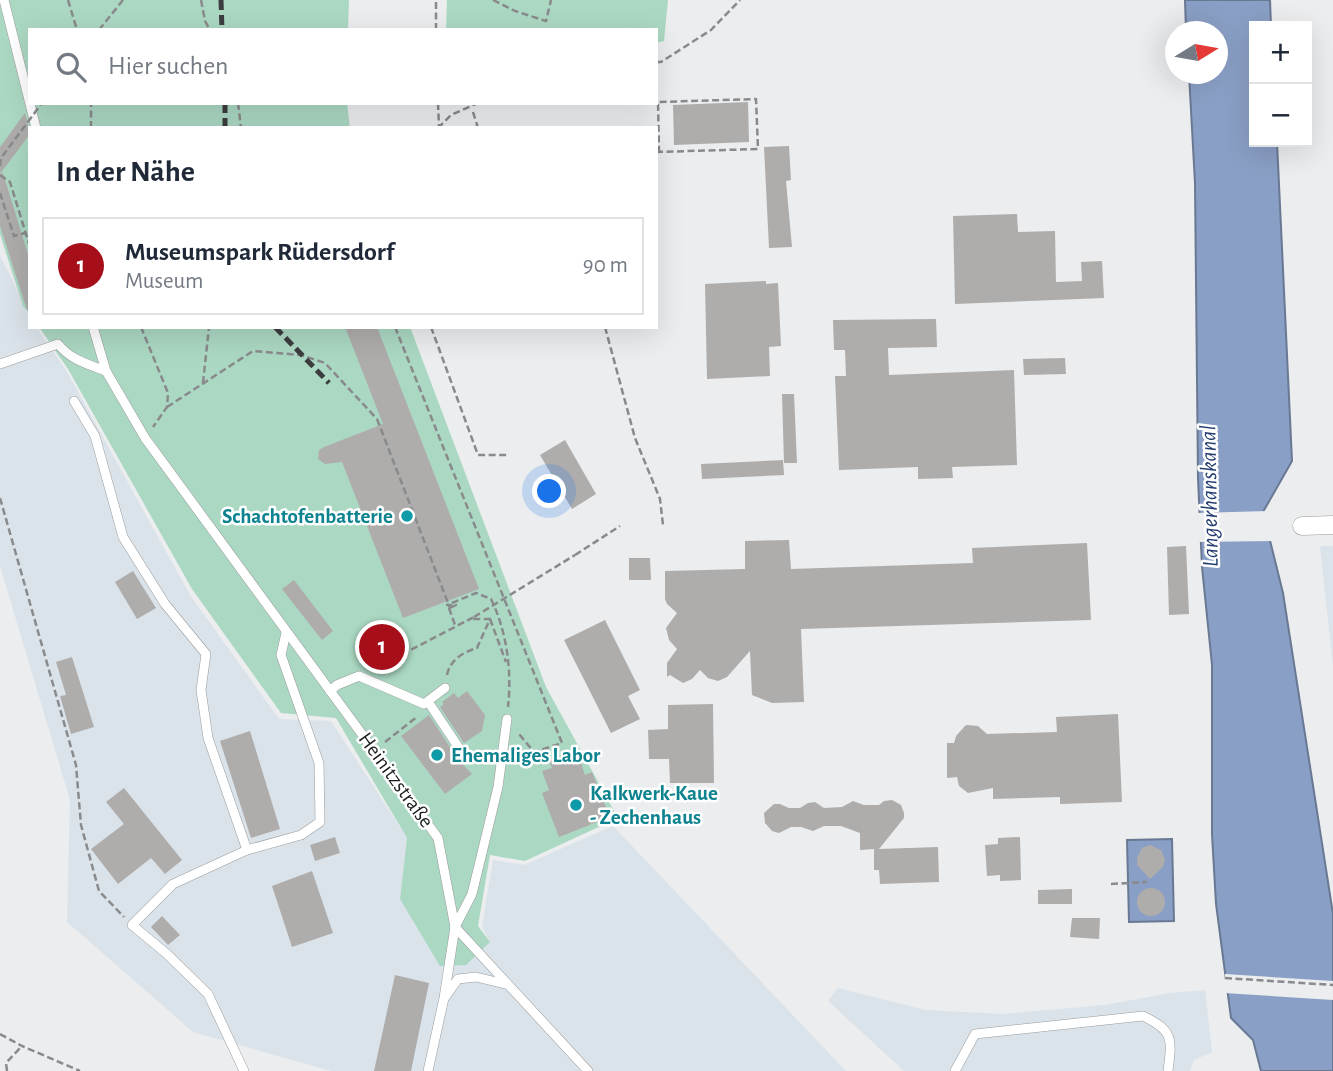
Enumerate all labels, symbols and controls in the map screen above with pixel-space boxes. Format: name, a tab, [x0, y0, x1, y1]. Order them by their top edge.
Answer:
north arrow	[1165, 21, 1228, 84]
map controls	[1249, 21, 1312, 147]
button: +	[1249, 21, 1312, 84]
search box	[28, 28, 658, 105]
icon: search	[52, 48, 90, 86]
text: Hier suchen	[108, 53, 229, 79]
button: −	[1249, 84, 1312, 147]
text: In der Nähe	[56, 157, 195, 187]
text: Museumspark Rüdersdorf	[125, 239, 394, 265]
text: 1	[77, 254, 85, 277]
text: 90 m	[583, 254, 628, 277]
text: Museum	[125, 270, 203, 293]
water label: Langerhanskanal	[1197, 424, 1223, 567]
your location	[532, 474, 566, 508]
place label: Schachtofenbatterie	[222, 506, 393, 527]
marker: Schachtofenbatterie	[399, 508, 415, 524]
pin: 1	[359, 621, 405, 673]
street label: Heinitzstraße	[355, 729, 437, 831]
place label: Ehemaliges Labor	[451, 745, 601, 766]
marker: Ehemaliges Labor	[429, 747, 445, 763]
place label: Kalkwerk-Kaue - Zechenhaus	[590, 783, 718, 828]
marker: Kalkwerk-Kaue - Zechenhaus	[568, 797, 584, 813]

